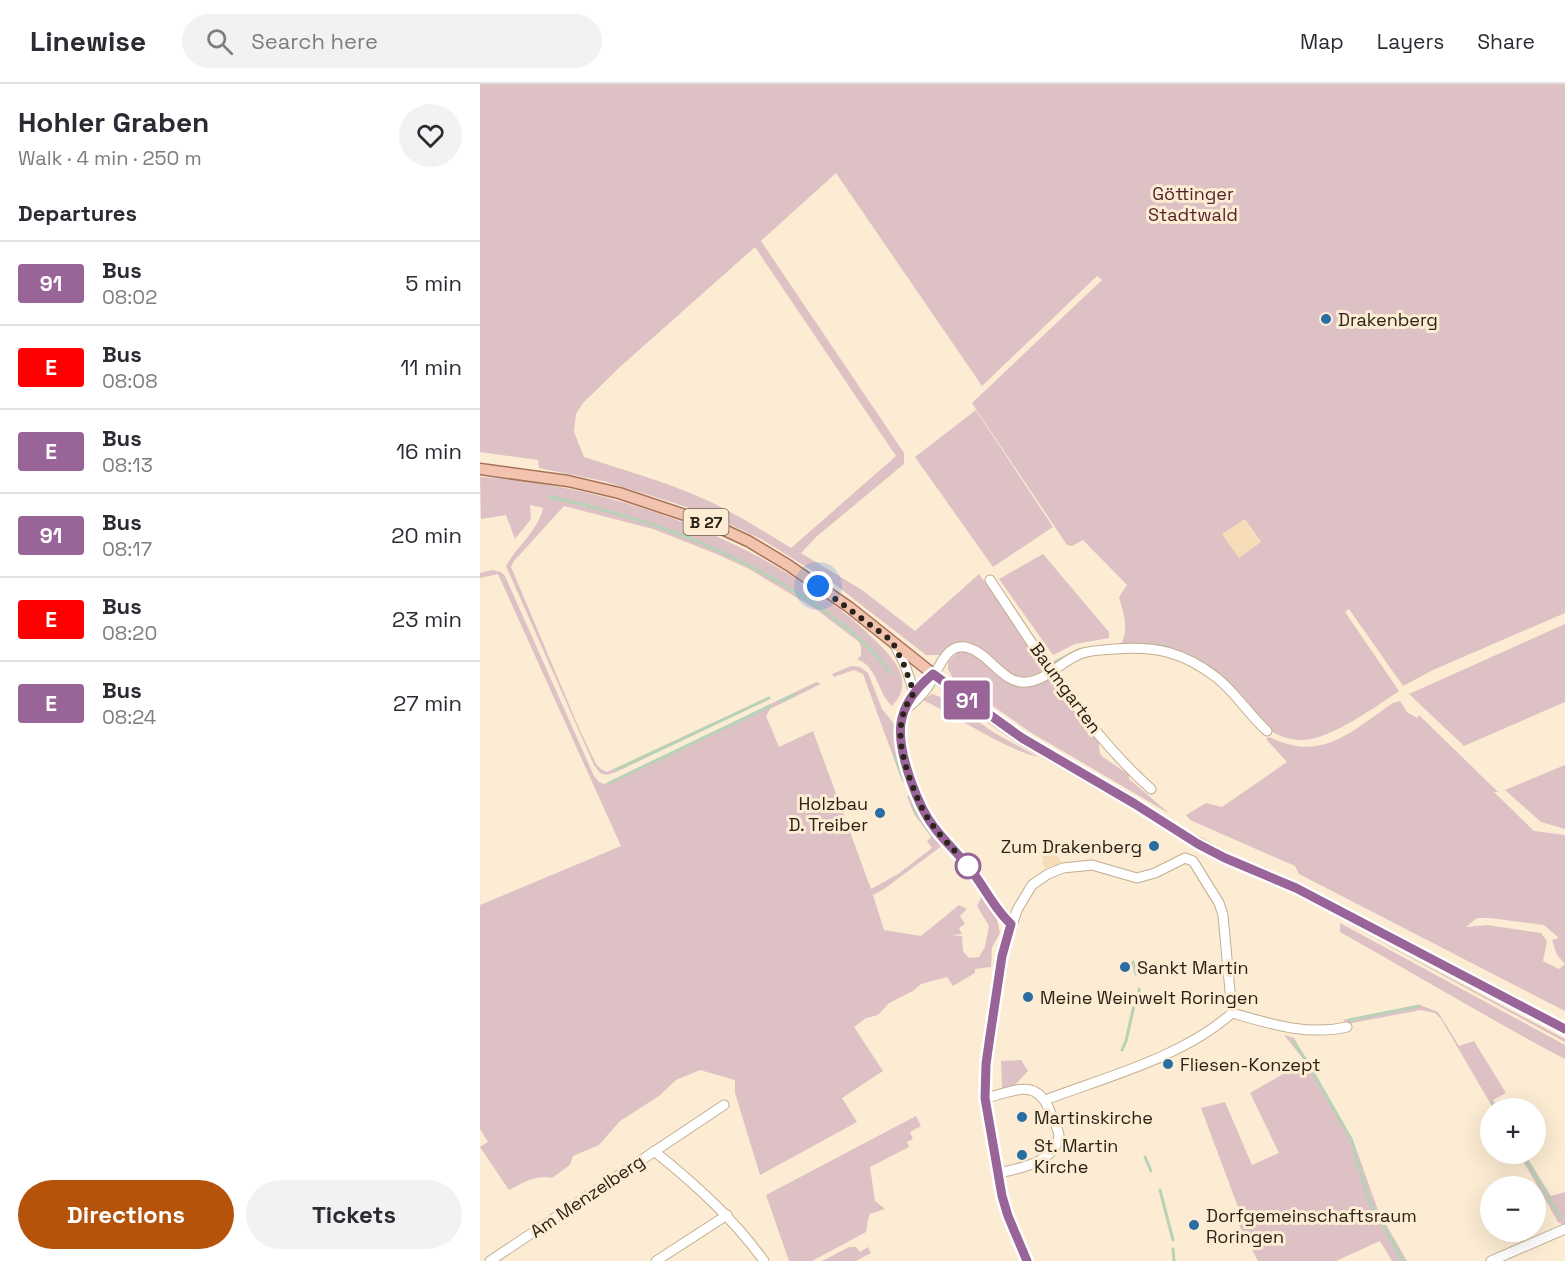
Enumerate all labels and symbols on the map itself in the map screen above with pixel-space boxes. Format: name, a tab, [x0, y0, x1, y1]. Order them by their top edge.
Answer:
park label: Göttinger Stadtwald	[1148, 182, 1238, 226]
place label: Drakenberg	[1338, 308, 1438, 331]
marker: Drakenberg	[1319, 312, 1333, 326]
road number: B 27	[684, 509, 728, 535]
your location	[803, 571, 833, 601]
street label: Baumgarten	[1025, 638, 1107, 738]
line badge: 91	[940, 680, 994, 720]
place label: Holzbau D. Treiber	[789, 792, 868, 836]
marker: Holzbau D. Treiber	[873, 806, 887, 820]
place label: Zum Drakenberg	[1001, 835, 1142, 858]
marker: Zum Drakenberg	[1147, 839, 1161, 853]
unlabelled marker	[955, 853, 981, 879]
place label: Sankt Martin	[1137, 956, 1248, 979]
marker: Sankt Martin	[1118, 960, 1132, 974]
place label: Meine Weinwelt Roringen	[1040, 986, 1259, 1009]
marker: Meine Weinwelt Roringen	[1021, 990, 1035, 1004]
place label: Fliesen-Konzept	[1180, 1053, 1321, 1076]
marker: Fliesen-Konzept	[1161, 1057, 1175, 1071]
place label: Martinskirche	[1034, 1106, 1153, 1129]
marker: Martinskirche	[1015, 1110, 1029, 1124]
place label: St. Martin Kirche	[1034, 1134, 1118, 1178]
marker: St. Martin Kirche	[1015, 1148, 1029, 1162]
street label: Am Menzelberg	[525, 1149, 649, 1243]
place label: Dorfgemeinschaftsraum Roringen	[1206, 1204, 1417, 1248]
marker: Dorfgemeinschaftsraum Roringen	[1187, 1218, 1201, 1232]

